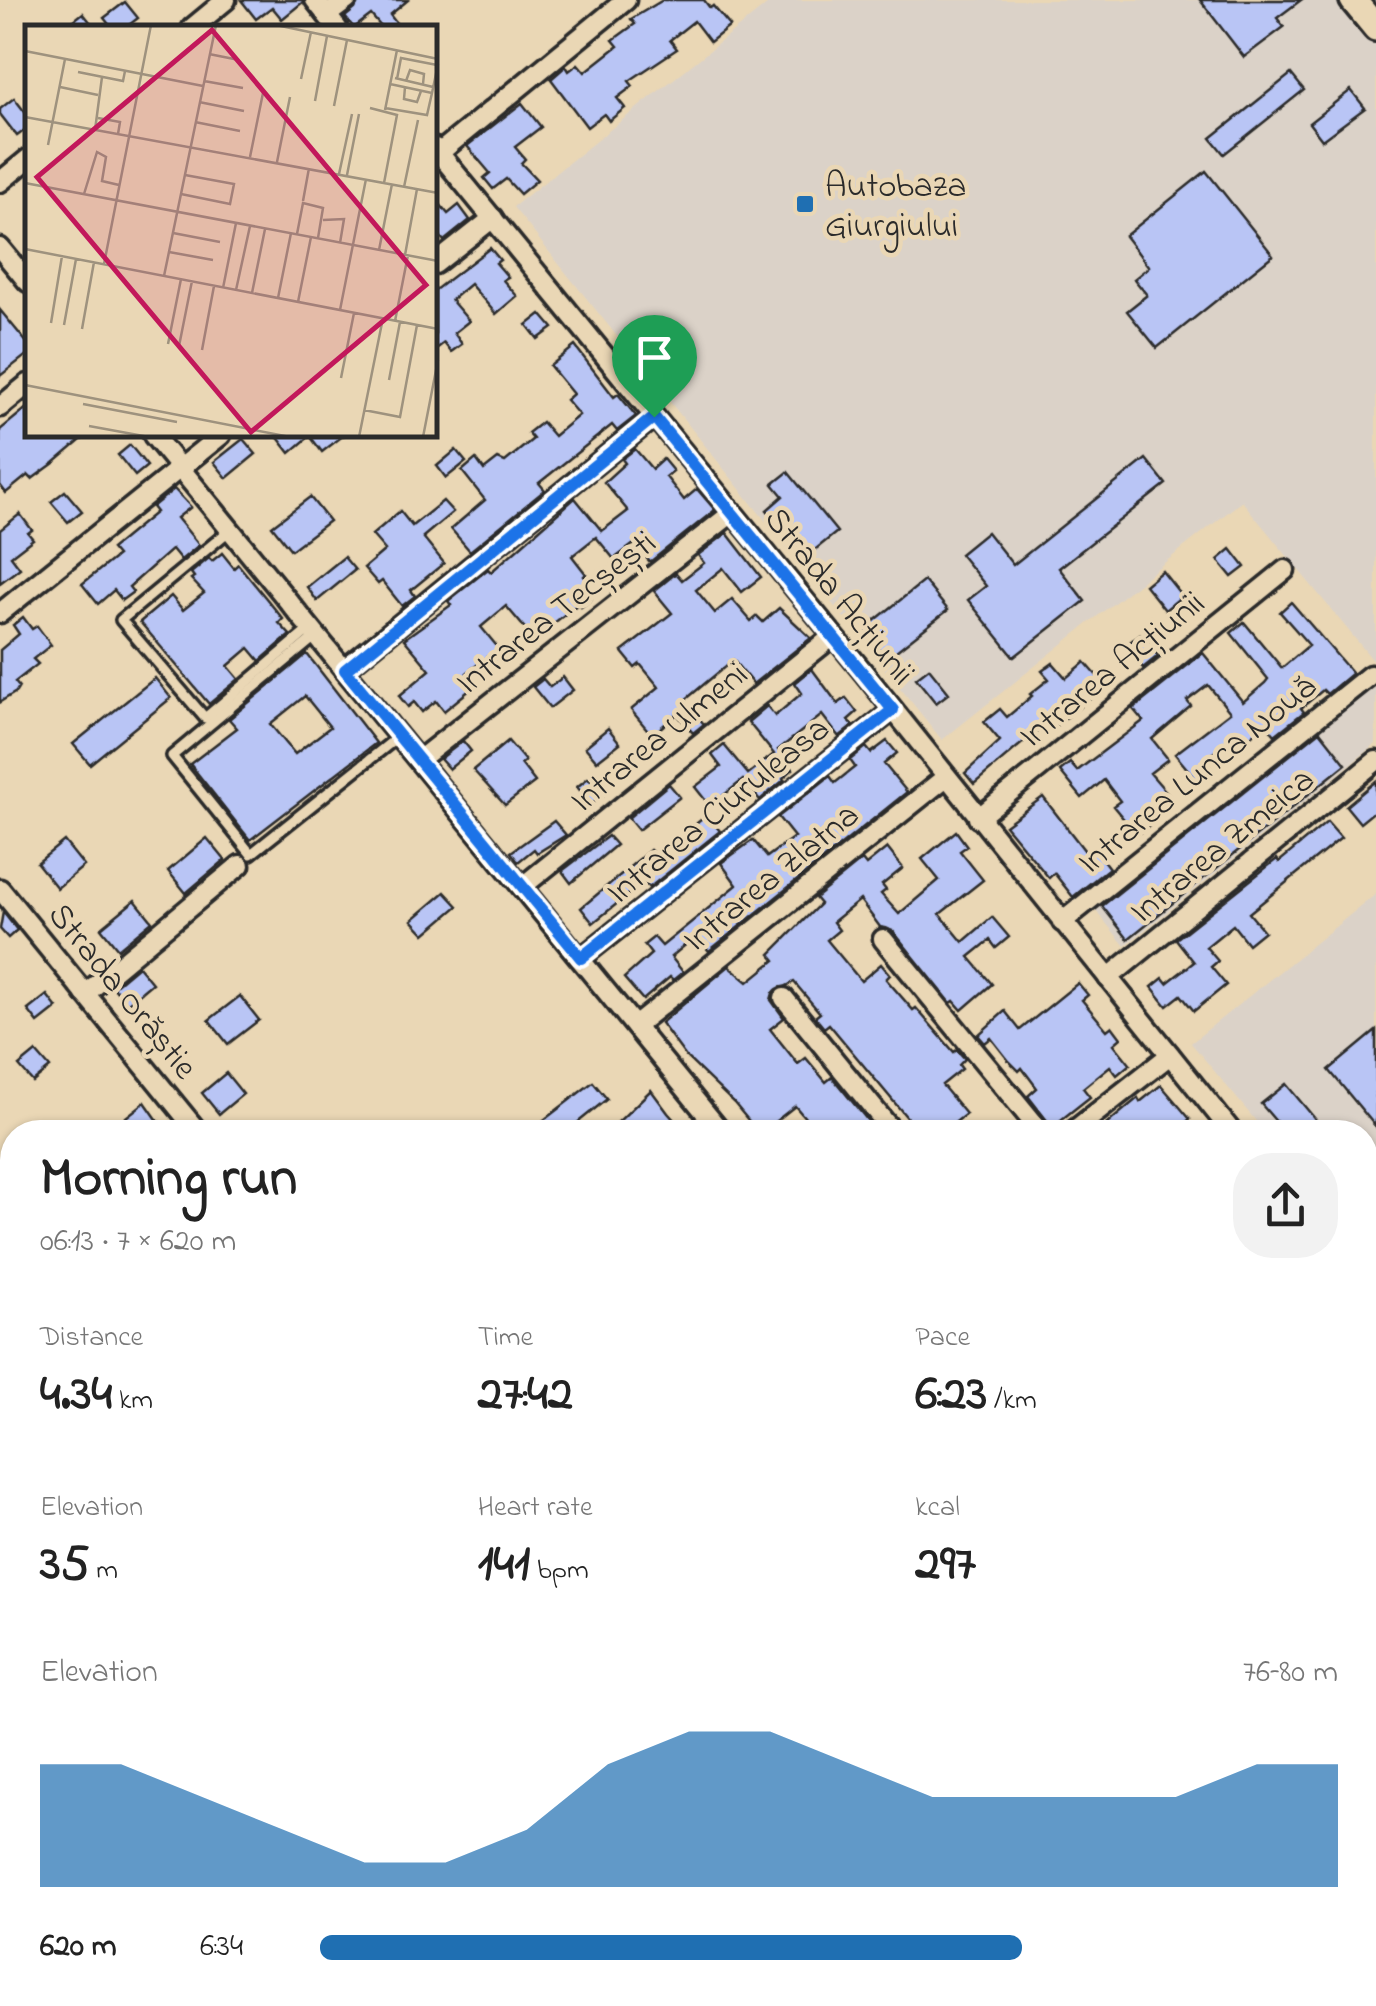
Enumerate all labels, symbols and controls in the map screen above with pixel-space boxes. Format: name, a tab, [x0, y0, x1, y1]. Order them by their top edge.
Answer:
inset map	[25, 25, 438, 438]
place label: Autobaza Giurgiului	[825, 162, 966, 253]
marker: Autobaza Giurgiului	[794, 193, 816, 215]
pin	[612, 315, 697, 418]
icon: arrive	[627, 330, 682, 385]
street label: Strada Acțiunii	[750, 497, 926, 697]
street label: Intrarea Tecșești	[446, 519, 668, 708]
street label: Intrarea Acțiunii	[1009, 580, 1217, 762]
street label: Intrarea Ulmeni	[560, 651, 760, 826]
street label: Intrarea Lunca Nouă	[1068, 663, 1329, 888]
street label: Intrarea Ciuruleasa	[596, 706, 842, 918]
street label: Intrarea Zmeica	[1120, 756, 1327, 937]
street label: Intrarea Zlatna	[673, 792, 871, 966]
street label: Strada Orăștie	[34, 893, 209, 1092]
text: Morning run	[40, 1141, 297, 1221]
button: share	[1233, 1153, 1338, 1258]
text: 06:13 · 7 × 620 m	[40, 1219, 236, 1266]
text: Distance	[40, 1318, 143, 1359]
text: Time	[478, 1318, 533, 1359]
text: Pace	[915, 1318, 970, 1359]
text: 4.34	[40, 1359, 112, 1432]
text: 27:42	[478, 1359, 573, 1432]
text: 6:23	[915, 1359, 987, 1432]
text: km	[112, 1381, 153, 1422]
text: /km	[987, 1381, 1037, 1422]
text: Elevation	[40, 1488, 143, 1529]
text: Heart rate	[478, 1488, 592, 1529]
text: kcal	[915, 1488, 960, 1529]
text: 35	[40, 1529, 89, 1602]
text: 141	[478, 1529, 530, 1602]
text: 297	[915, 1529, 976, 1602]
text: m	[89, 1551, 118, 1592]
text: bpm	[530, 1551, 589, 1592]
text: Elevation	[40, 1650, 158, 1697]
text: 76–80 m	[1243, 1650, 1338, 1697]
text: 620 m	[40, 1924, 117, 1971]
text: 6:34	[200, 1924, 243, 1971]

